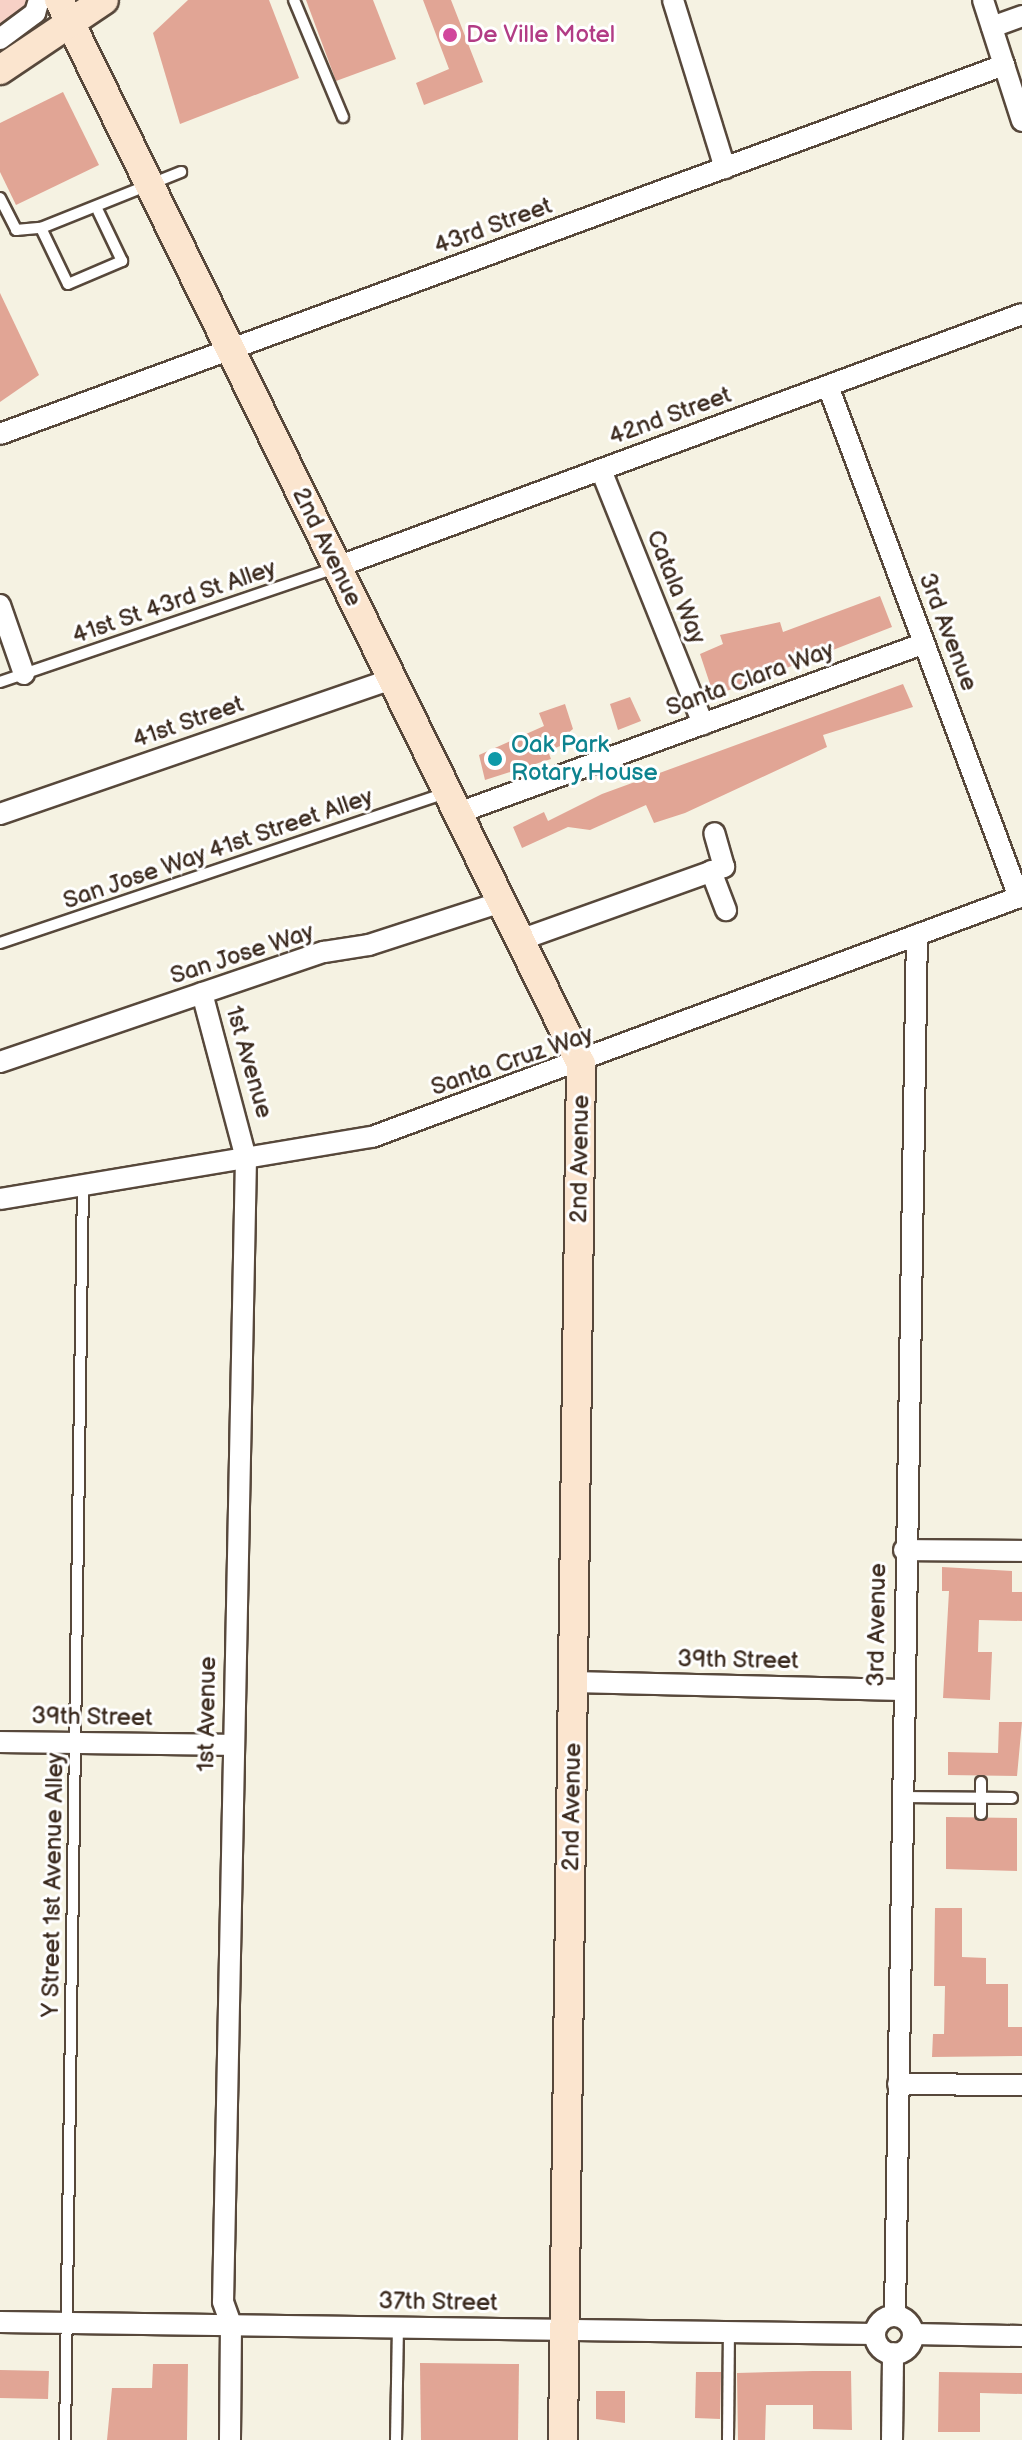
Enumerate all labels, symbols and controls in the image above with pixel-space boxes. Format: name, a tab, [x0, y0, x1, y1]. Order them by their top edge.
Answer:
place label: De Ville Motel	[466, 21, 616, 49]
marker: De Ville Motel	[441, 26, 459, 44]
street label: 43rd Street	[430, 191, 556, 261]
street label: 42nd Street	[605, 380, 735, 452]
street label: 2nd Avenue	[286, 483, 368, 611]
street label: Catala Way	[640, 525, 712, 649]
street label: 41st St 43rd St Alley	[68, 554, 280, 650]
street label: 3rd Avenue	[912, 569, 984, 695]
street label: Santa Clara Way	[662, 635, 838, 723]
street label: 41st Street	[129, 690, 247, 754]
place label: Oak Park Rotary House	[511, 731, 659, 787]
marker: Oak Park Rotary House	[486, 750, 504, 768]
street label: San Jose Way 41st Street Alley	[57, 782, 379, 916]
street label: San Jose Way	[166, 917, 318, 991]
street label: 1st Avenue	[219, 1002, 279, 1122]
street label: Santa Cruz Way	[427, 1020, 597, 1102]
street label: 2nd Avenue	[564, 1095, 596, 1223]
street label: 3rd Avenue	[862, 1563, 892, 1687]
street label: 39th Street	[677, 1645, 799, 1675]
street label: 1st Avenue	[192, 1656, 222, 1772]
street label: 39th Street	[31, 1702, 153, 1732]
street label: 2nd Avenue	[556, 1743, 588, 1871]
street label: Y Street 1st Avenue Alley	[36, 1752, 70, 2018]
street label: 37th Street	[378, 2287, 498, 2317]

